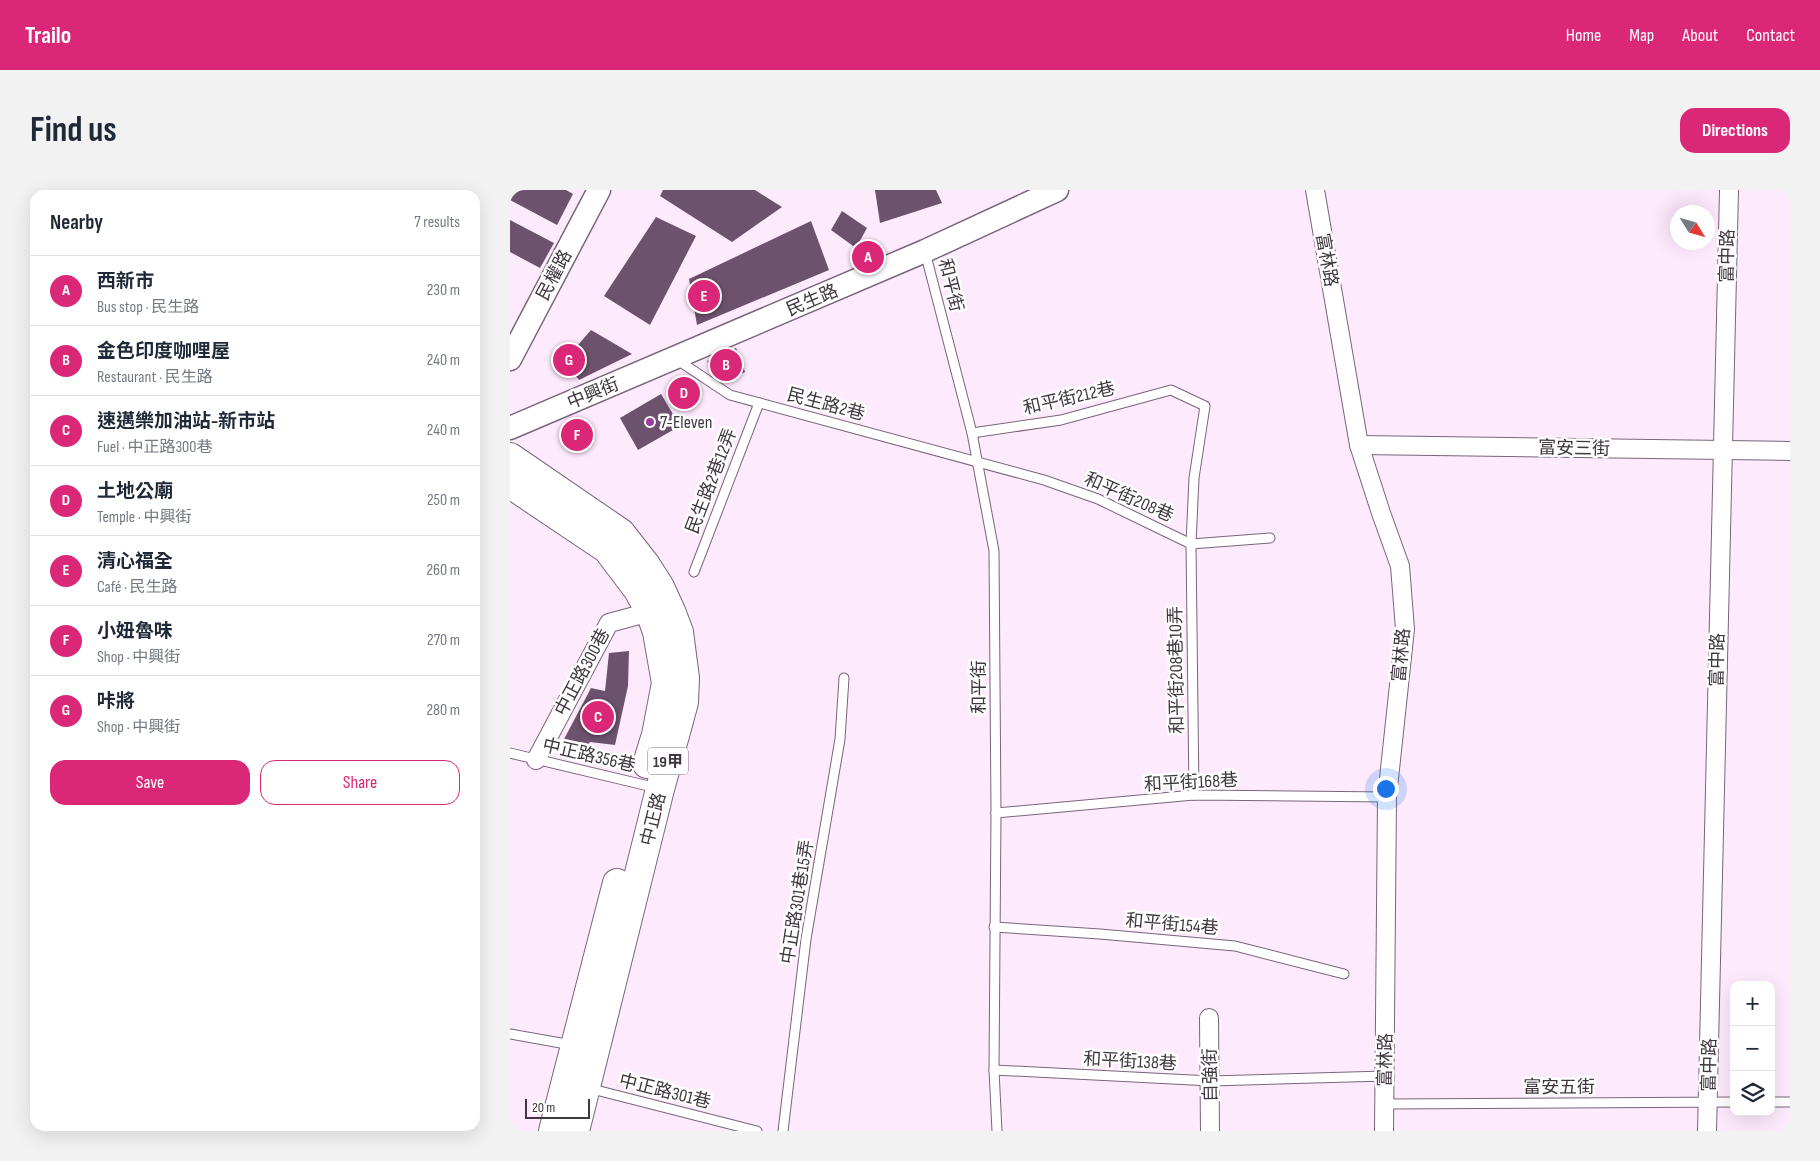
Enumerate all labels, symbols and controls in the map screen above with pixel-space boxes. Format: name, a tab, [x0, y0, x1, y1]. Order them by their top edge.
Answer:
text: Trailo	[25, 21, 71, 50]
text: Home	[1566, 25, 1601, 46]
text: Map	[1629, 25, 1654, 46]
text: About	[1682, 25, 1718, 46]
text: Contact	[1746, 25, 1795, 46]
button: Directions	[1680, 108, 1790, 153]
text: Find us	[30, 109, 117, 152]
north arrow	[1670, 205, 1715, 250]
text: Nearby	[50, 210, 103, 235]
text: 7 results	[414, 213, 460, 232]
street label: 富中路	[1717, 229, 1738, 283]
street label: 富林路	[1311, 232, 1342, 288]
pin: A	[852, 238, 884, 276]
street label: 民權路	[532, 246, 576, 304]
street label: 和平街	[934, 256, 967, 314]
text: 西新市	[97, 270, 154, 293]
pin: E	[688, 277, 720, 315]
street label: 民生路	[783, 280, 841, 321]
text: A	[62, 281, 70, 300]
text: 230 m	[427, 281, 460, 300]
text: Bus stop · 民生路	[97, 298, 199, 317]
text: 金色印度咖哩屋	[97, 340, 230, 363]
pin: G	[553, 341, 585, 379]
pin: B	[710, 346, 742, 384]
text: B	[62, 351, 70, 370]
text: 240 m	[427, 351, 460, 370]
text: Restaurant · 民生路	[97, 368, 213, 387]
street label: 中興街	[564, 374, 622, 413]
pin: D	[668, 374, 700, 412]
street label: 和平街212巷	[1021, 378, 1117, 419]
street label: 民生路2巷	[785, 384, 867, 425]
text: 速邁樂加油站-新市站	[97, 410, 275, 433]
place label: 7-Eleven	[660, 412, 713, 433]
pin: F	[561, 416, 593, 454]
marker: 7-Eleven	[644, 416, 656, 428]
text: C	[62, 421, 70, 440]
text: 240 m	[427, 421, 460, 440]
street label: 民生路2巷12弄	[682, 425, 741, 537]
street label: 富安三街	[1538, 437, 1610, 460]
text: Fuel · 中正路300巷	[97, 438, 212, 457]
street label: 和平街208巷	[1081, 468, 1177, 526]
text: 土地公廟	[97, 480, 173, 503]
text: D	[62, 491, 70, 510]
text: 250 m	[427, 491, 460, 510]
text: Temple · 中興街	[97, 508, 191, 527]
text: 清心福全	[97, 550, 173, 573]
text: E	[63, 561, 69, 580]
text: 260 m	[426, 561, 460, 580]
text: Café · 民生路	[97, 578, 178, 597]
street label: 和平街208巷10弄	[1165, 606, 1188, 734]
text: 小妞魯味	[97, 620, 173, 643]
street label: 中正路300巷	[551, 625, 614, 719]
street label: 富林路	[1389, 627, 1414, 683]
text: F	[63, 631, 69, 650]
text: 270 m	[427, 631, 460, 650]
street label: 富中路	[1707, 633, 1728, 687]
text: Shop · 中興街	[97, 648, 180, 667]
street label: 和平街	[969, 660, 990, 714]
text: 咔將	[97, 690, 135, 713]
pin: C	[582, 698, 614, 736]
text: G	[62, 701, 70, 720]
text: 280 m	[426, 701, 460, 720]
text: Shop · 中興街	[97, 718, 180, 737]
street label: 中正路356巷	[540, 735, 637, 776]
road number: 19甲	[648, 748, 688, 774]
button: Save	[50, 760, 250, 805]
button: Share	[260, 760, 460, 805]
street label: 和平街168巷	[1144, 770, 1239, 795]
your location	[1373, 776, 1399, 802]
street label: 中正路	[637, 790, 670, 848]
street label: 中正路301巷15弄	[777, 839, 818, 966]
street label: 和平街154巷	[1125, 910, 1219, 939]
map controls	[1730, 981, 1775, 1116]
button: +	[1730, 981, 1775, 1026]
button: −	[1730, 1026, 1775, 1071]
street label: 富林路	[1375, 1033, 1396, 1087]
street label: 富中路	[1699, 1038, 1720, 1092]
street label: 自強街	[1200, 1048, 1221, 1102]
street label: 和平街138巷	[1083, 1049, 1177, 1074]
street label: 中正路301巷	[617, 1070, 713, 1113]
button: layers	[1730, 1071, 1775, 1116]
street label: 富安五街	[1523, 1077, 1595, 1098]
scale bar	[525, 1096, 590, 1119]
text: 20 m	[532, 1099, 555, 1116]

